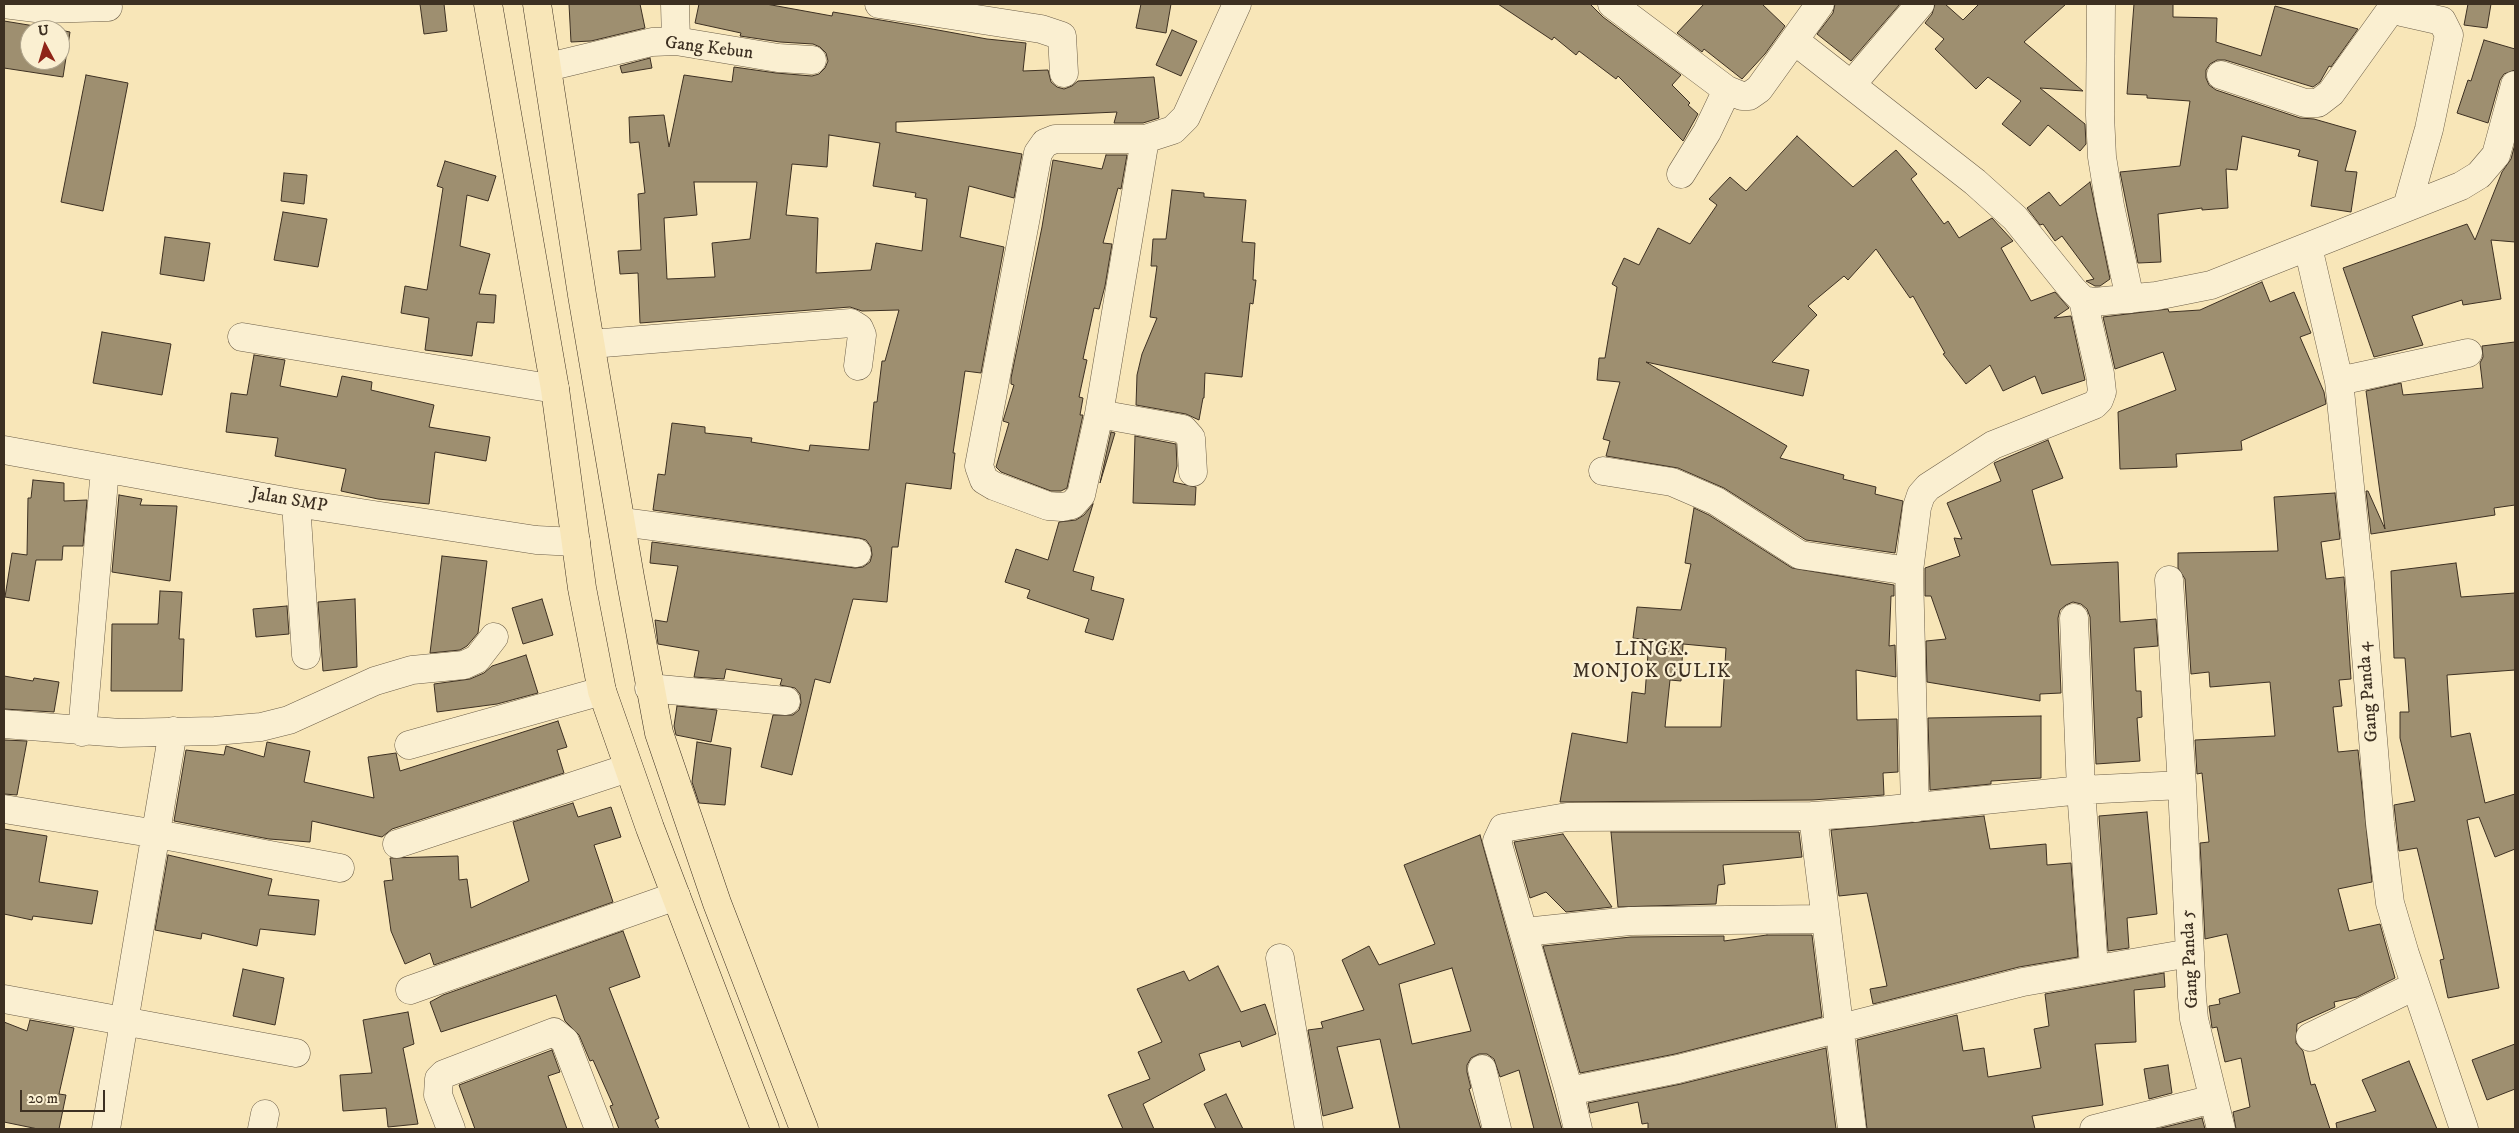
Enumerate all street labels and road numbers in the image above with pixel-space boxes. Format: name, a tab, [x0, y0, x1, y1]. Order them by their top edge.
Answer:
street label: Gang Kebun	[664, 33, 754, 65]
street label: Jalan SMP	[249, 484, 329, 518]
street label: Gang Panda 4	[2354, 641, 2384, 743]
street label: Gang Panda 5	[2178, 909, 2204, 1009]

